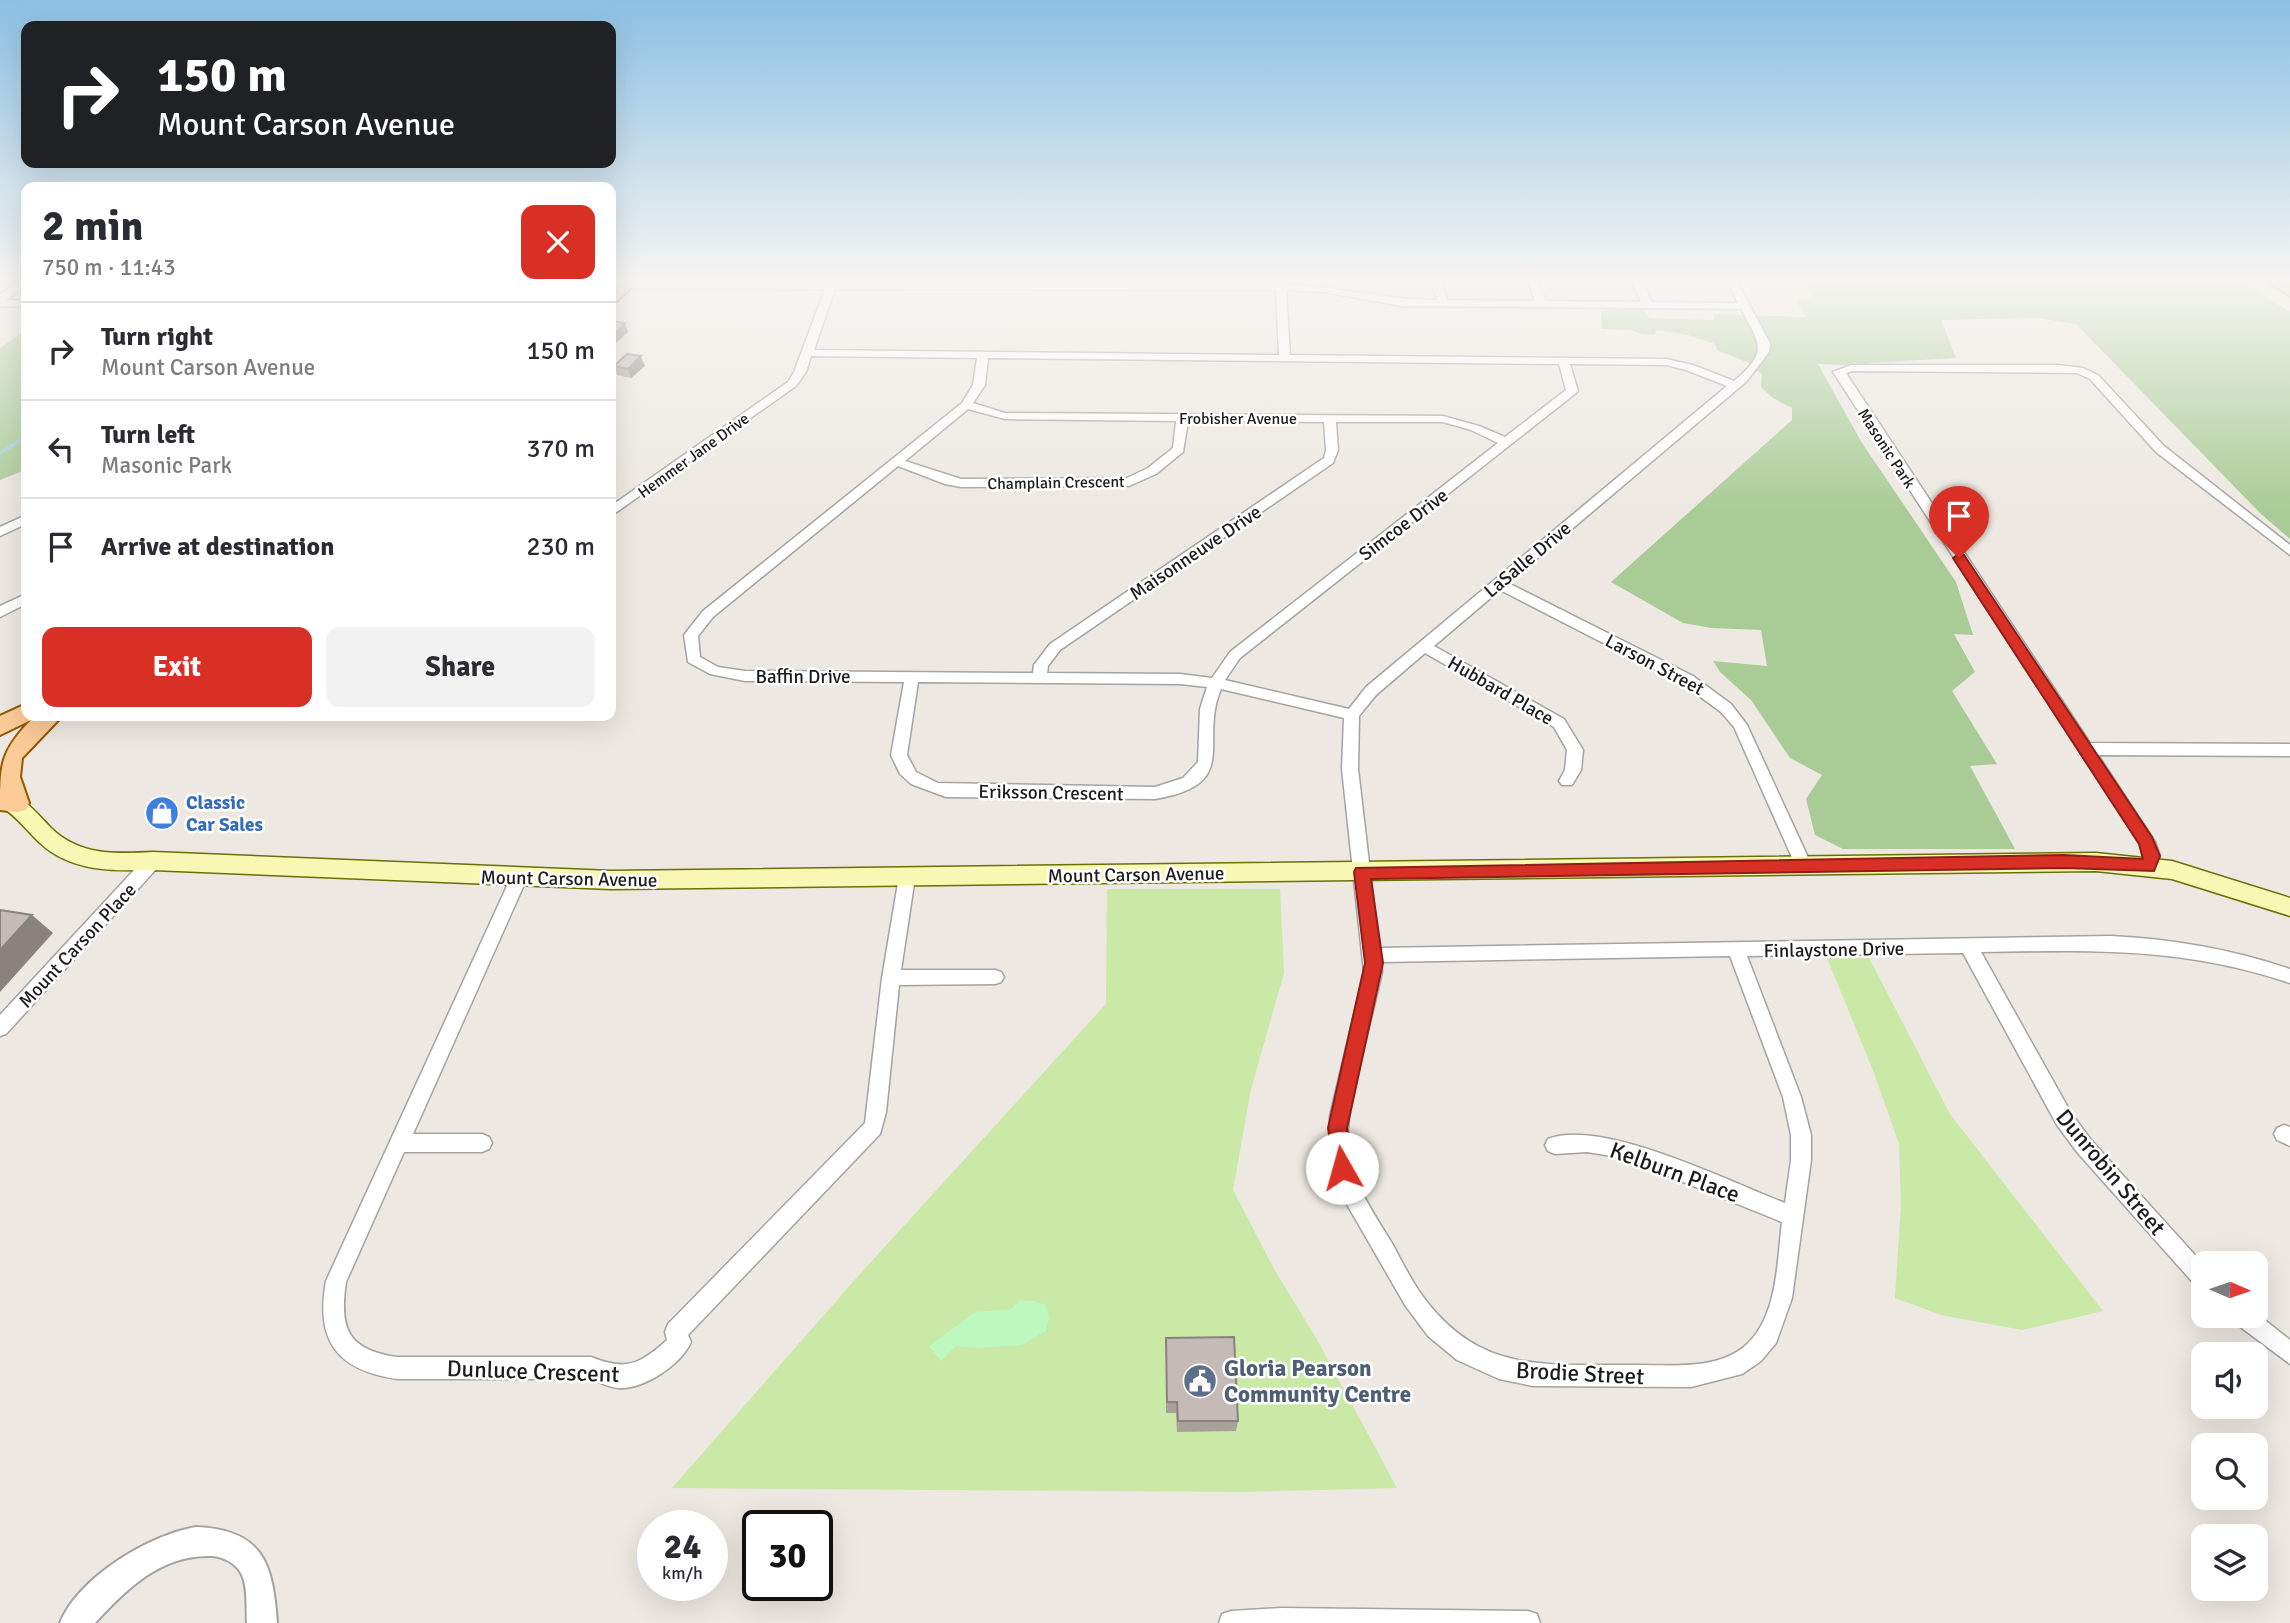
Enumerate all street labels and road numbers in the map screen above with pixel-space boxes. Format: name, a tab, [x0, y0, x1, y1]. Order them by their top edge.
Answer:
street label: Masonic Park	[1853, 405, 1919, 492]
street label: Hemmer Jane Drive	[634, 409, 753, 503]
street label: Frobisher Avenue	[1179, 409, 1297, 429]
street label: Champlain Crescent	[987, 472, 1125, 494]
street label: Simcoe Drive	[1354, 483, 1453, 566]
street label: Maisonneuve Drive	[1125, 500, 1266, 606]
street label: LaSalle Drive	[1479, 516, 1576, 603]
street label: Larson Street	[1601, 629, 1708, 701]
street label: Hubbard Place	[1443, 651, 1558, 731]
street label: Baffin Drive	[755, 665, 851, 689]
street label: Eriksson Crescent	[978, 780, 1124, 806]
street label: Mount Carson Avenue	[1047, 861, 1225, 889]
street label: Mount Carson Avenue	[480, 865, 658, 893]
street label: Mount Carson Place	[14, 878, 142, 1013]
street label: Finlaystone Drive	[1764, 937, 1904, 963]
street label: Dunrobin Street	[2049, 1103, 2172, 1241]
street label: Kelburn Place	[1606, 1136, 1744, 1209]
street label: Dunluce Crescent	[446, 1354, 620, 1389]
street label: Brodie Street	[1515, 1356, 1645, 1391]

